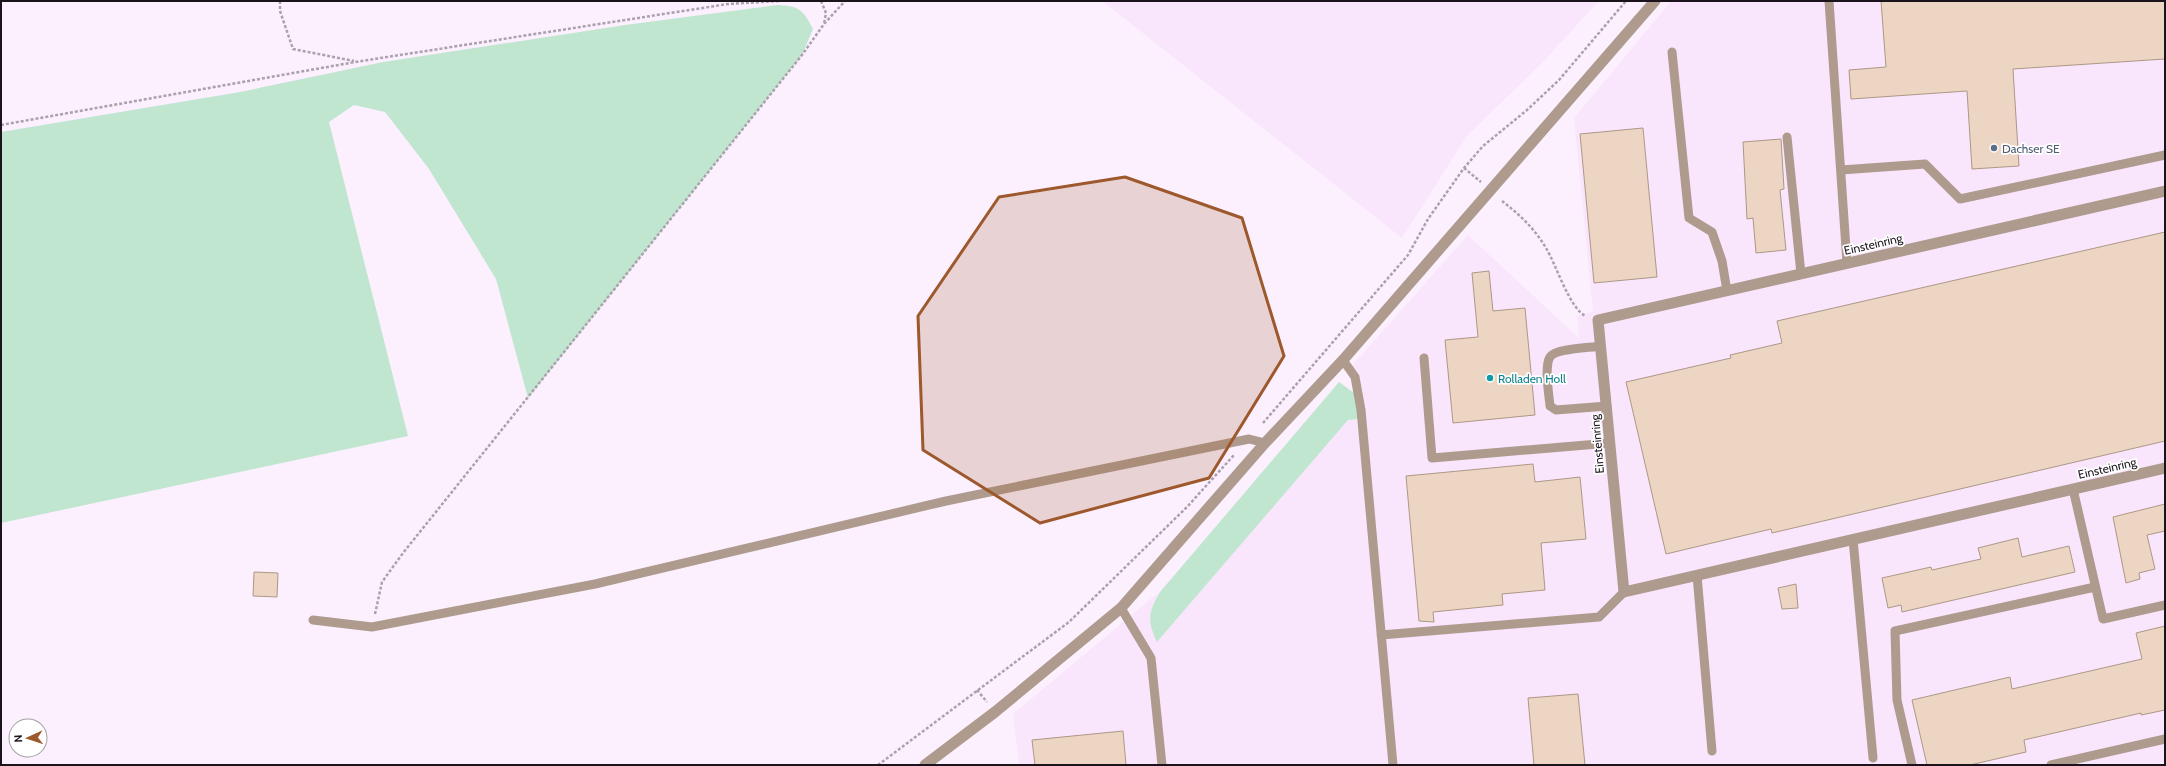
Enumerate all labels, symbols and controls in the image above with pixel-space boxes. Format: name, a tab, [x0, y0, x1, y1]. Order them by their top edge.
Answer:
place label: Dachser SE	[2002, 141, 2060, 156]
marker: Dachser SE	[1989, 143, 1999, 153]
street label: Einsteinring	[1842, 230, 1905, 258]
place label: Rolladen Holl	[1498, 371, 1566, 386]
marker: Rolladen Holl	[1485, 373, 1495, 383]
street label: Einsteinring	[1587, 413, 1607, 474]
street label: Einsteinring	[2076, 454, 2139, 482]
north arrow	[8, 718, 48, 758]
text: N	[11, 734, 25, 743]

